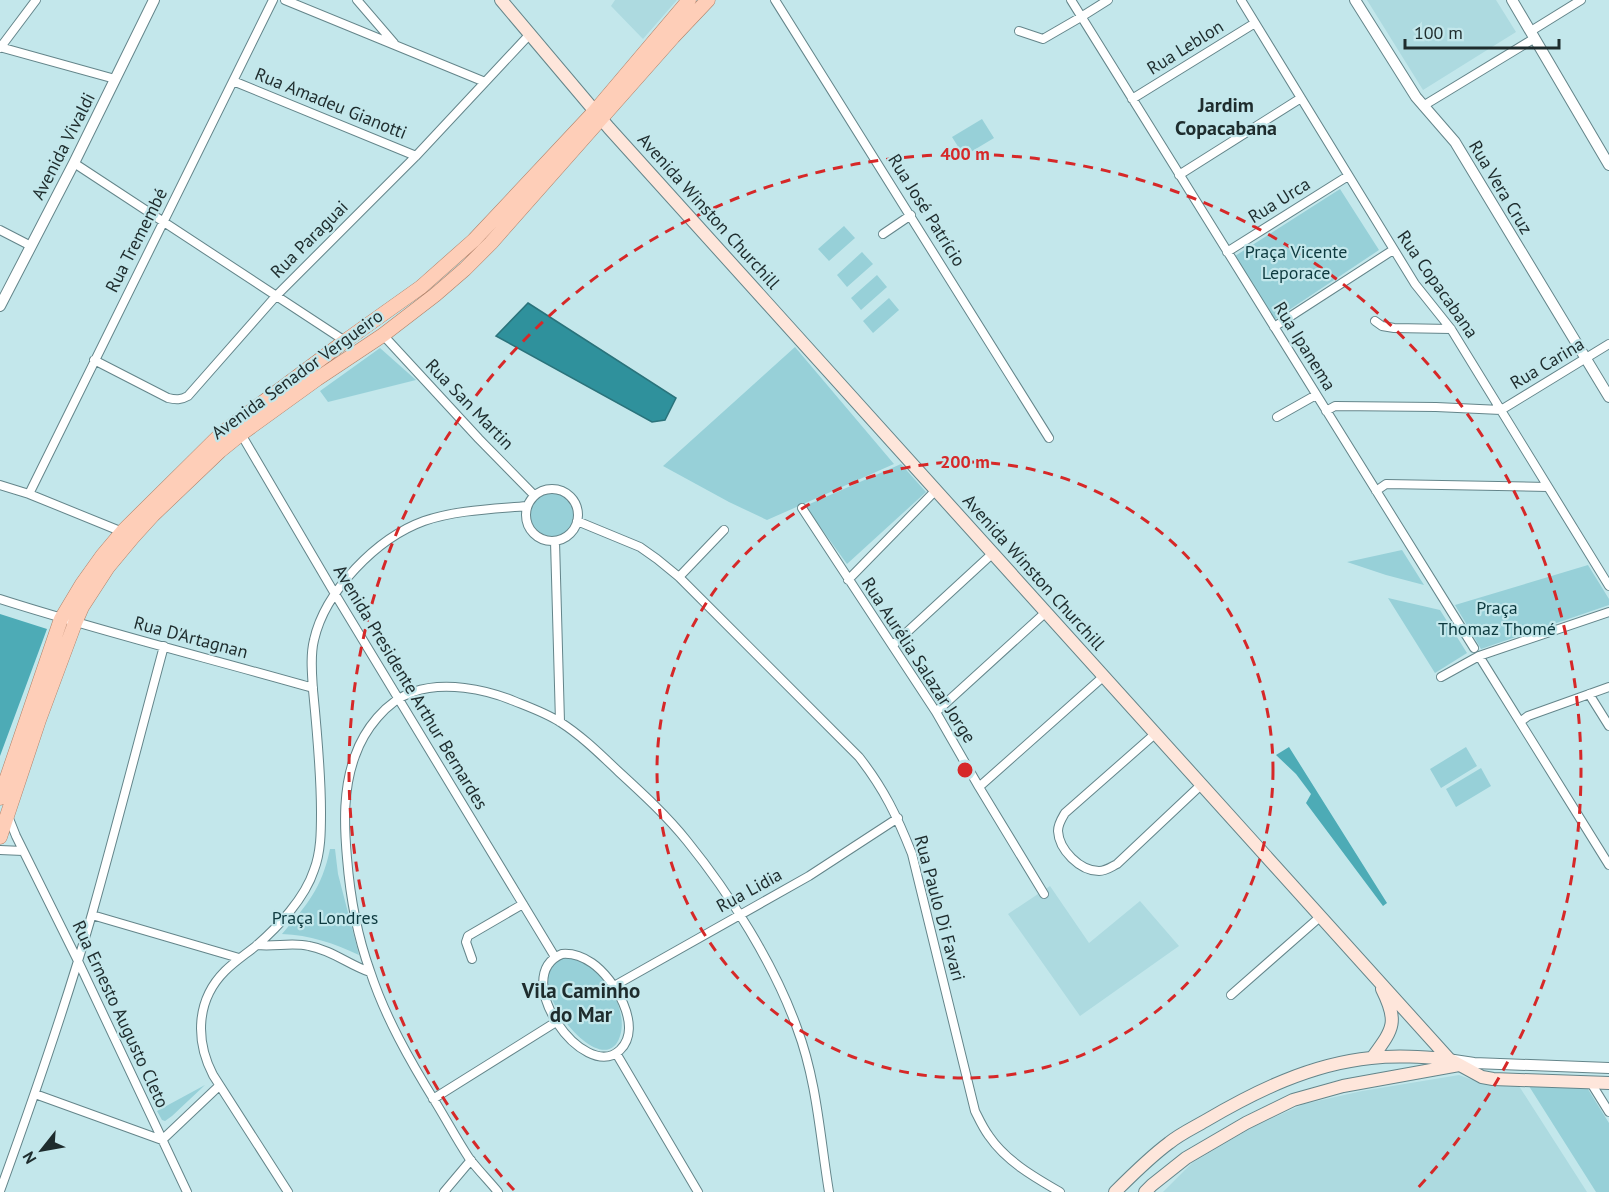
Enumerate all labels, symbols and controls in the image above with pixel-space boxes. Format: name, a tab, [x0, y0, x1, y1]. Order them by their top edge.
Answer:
scale bar	[1405, 12, 1560, 50]
street label: Rua Leblon	[1143, 15, 1227, 79]
text: 100 m	[1414, 21, 1463, 44]
street label: Rua Amadeu Gianotti	[252, 62, 410, 144]
street label: Avenida Vivaldi	[26, 88, 100, 204]
district label: Jardim Copacabana	[1175, 92, 1277, 141]
street label: Avenida Winston Churchill	[633, 128, 786, 294]
street label: Rua Vera Cruz	[1464, 136, 1538, 238]
text: 400 m	[940, 142, 990, 165]
street label: Rua José Patrício	[883, 149, 971, 271]
street label: Rua Urca	[1244, 172, 1314, 228]
street label: Rua Tremembé	[100, 184, 172, 296]
street label: Rua Paraguai	[265, 195, 353, 283]
street label: Rua Copacabana	[1392, 226, 1484, 342]
park label: Praça Vicente Leporace	[1245, 240, 1347, 284]
street label: Rua Ipanema	[1269, 297, 1341, 395]
street label: Avenida Senador Vergueiro	[207, 304, 387, 444]
street label: Rua Carina	[1506, 332, 1588, 394]
street label: Rua San Martin	[421, 354, 519, 454]
text: 200 m	[940, 450, 990, 473]
street label: Avenida Winston Churchill	[958, 489, 1111, 655]
street label: Avenida Presidente Arthur Bernardes	[329, 560, 493, 814]
street label: Rua Aurélia Salazar Jorge	[857, 573, 981, 747]
park label: Praça Thomaz Thomé	[1438, 596, 1556, 640]
street label: Rua D'Artagnan	[131, 611, 251, 663]
centre of rings	[955, 760, 975, 780]
street label: Rua Paulo Di Favari	[909, 833, 971, 983]
street label: Rua Lidia	[712, 863, 786, 917]
park label: Praça Londres	[272, 906, 378, 929]
street label: Rua Ernesto Augusto Cleto	[68, 917, 174, 1111]
district label: Vila Caminho do Mar	[521, 977, 640, 1028]
north arrow	[12, 1120, 72, 1180]
text: N	[18, 1148, 40, 1167]

